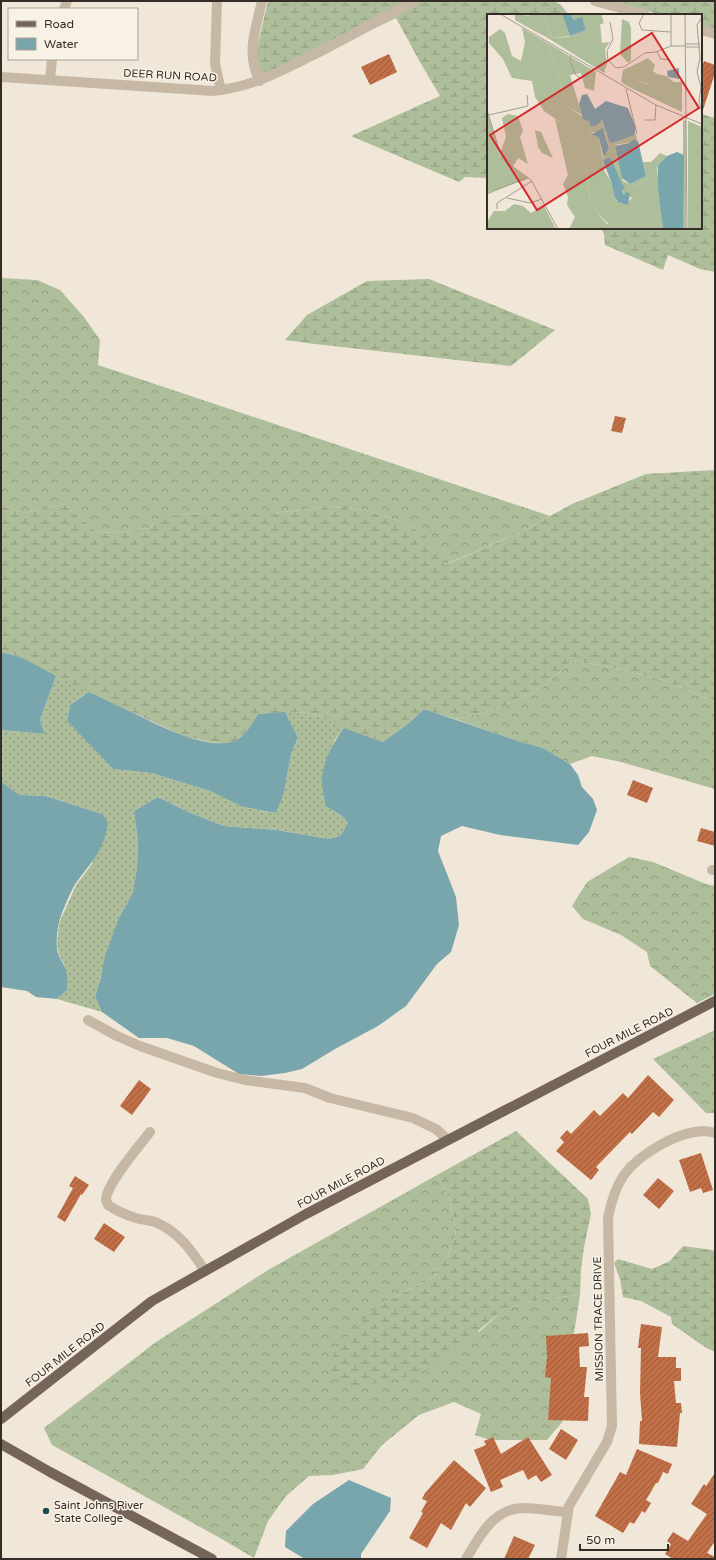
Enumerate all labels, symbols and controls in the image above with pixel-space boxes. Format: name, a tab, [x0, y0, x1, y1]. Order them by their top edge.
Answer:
legend	[8, 8, 138, 60]
inset map	[487, 14, 702, 229]
text: Road	[44, 17, 74, 31]
text: Water	[44, 37, 79, 51]
street label: DEER RUN ROAD	[123, 67, 217, 84]
street label: FOUR MILE ROAD	[583, 1005, 676, 1060]
street label: FOUR MILE ROAD	[295, 1154, 387, 1211]
street label: MISSION TRACE DRIVE	[591, 1256, 606, 1382]
street label: FOUR MILE ROAD	[23, 1319, 108, 1390]
place label: Saint Johns River State College	[54, 1499, 144, 1525]
marker: Saint Johns River State College	[41, 1506, 51, 1516]
scale bar	[580, 1526, 668, 1552]
text: 50 m	[586, 1533, 615, 1547]

